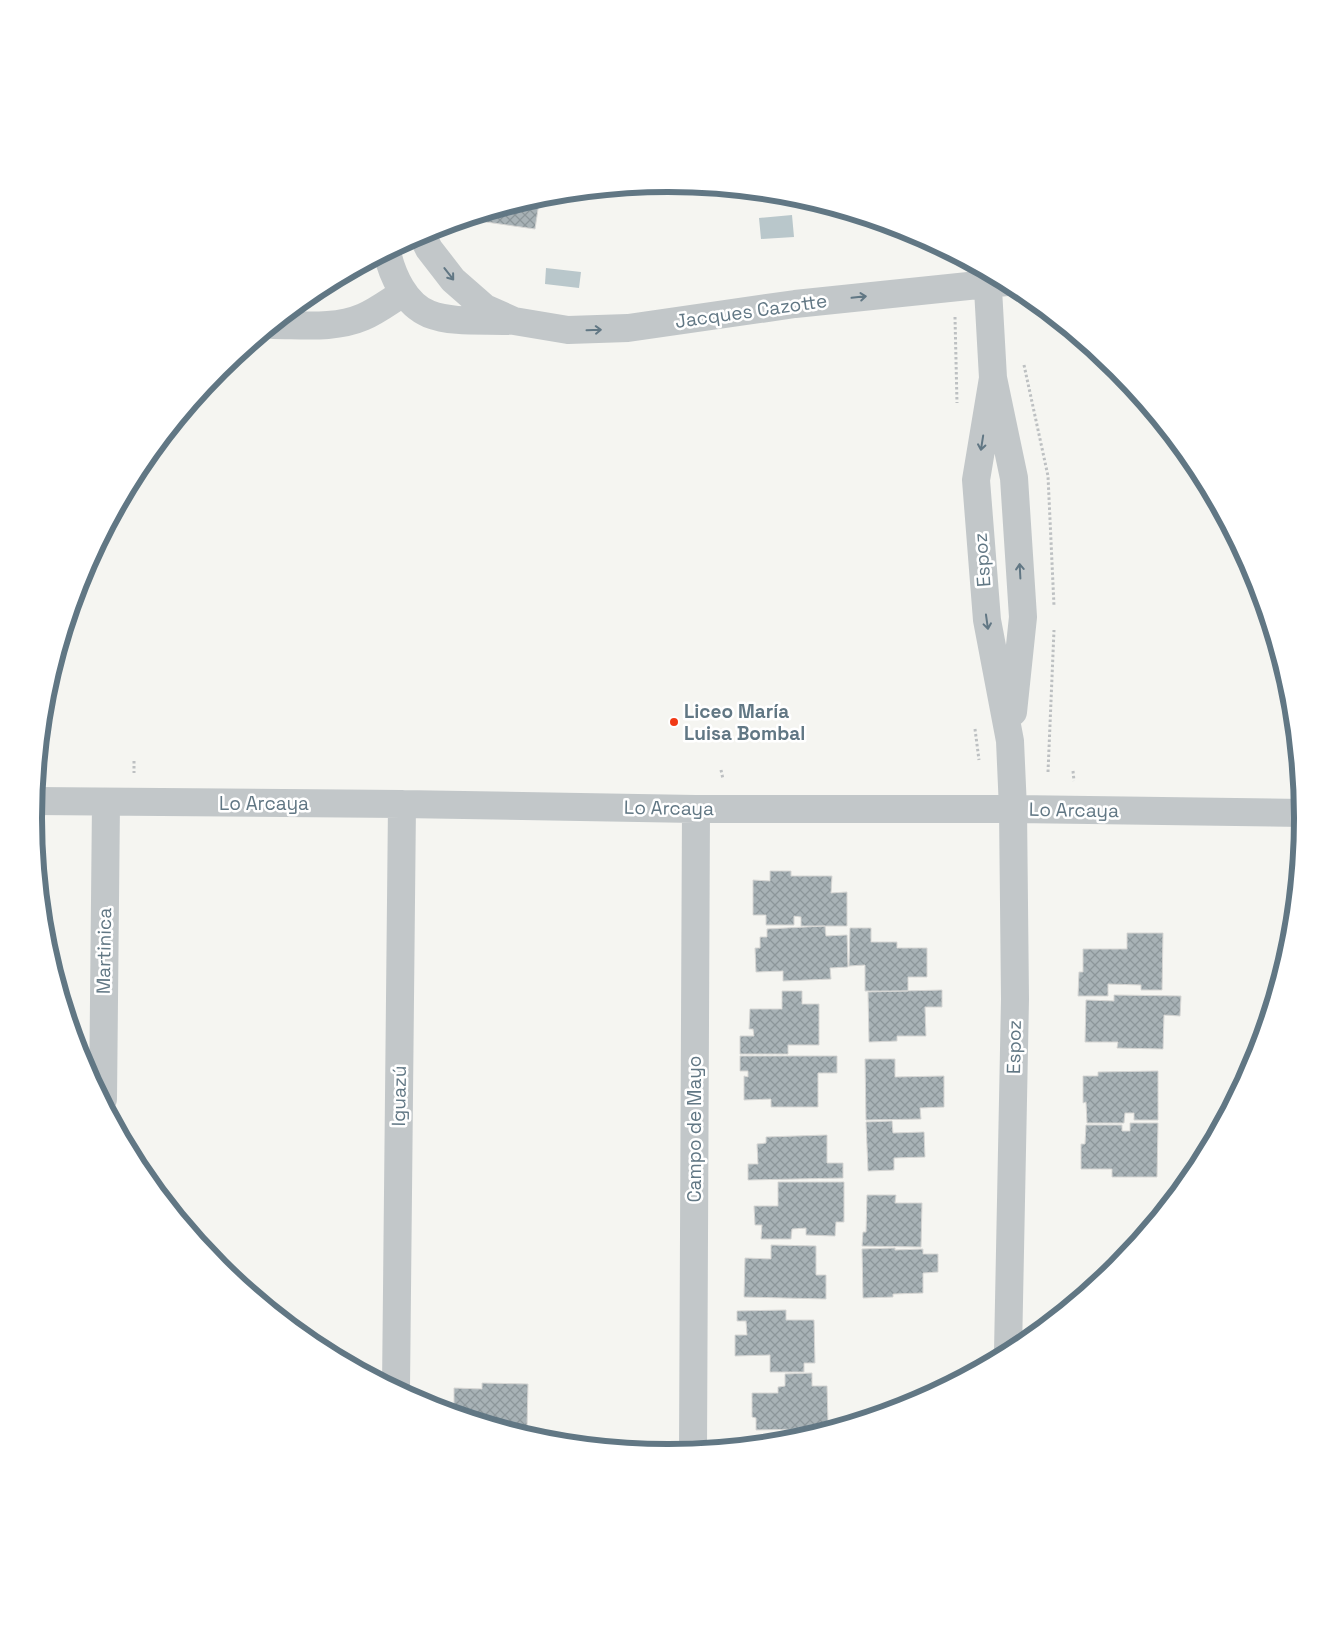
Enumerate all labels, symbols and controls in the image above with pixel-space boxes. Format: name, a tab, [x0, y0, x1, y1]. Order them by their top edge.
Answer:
one-way arrow	[443, 267, 454, 280]
street label: Jacques Cazotte	[673, 288, 829, 334]
one-way arrow	[851, 292, 867, 302]
one-way arrow	[585, 325, 601, 334]
one-way arrow	[977, 435, 987, 451]
street label: Espoz	[968, 532, 996, 588]
one-way arrow	[1015, 563, 1025, 579]
one-way arrow	[983, 614, 993, 630]
place label: Liceo María Luisa Bombal	[684, 699, 805, 746]
marker: Liceo María Luisa Bombal	[668, 716, 680, 728]
street label: Lo Arcaya	[219, 791, 309, 816]
street label: Lo Arcaya	[624, 795, 714, 821]
street label: Lo Arcaya	[1029, 797, 1119, 823]
street label: Martinica	[91, 907, 117, 994]
street label: Espoz	[1001, 1020, 1027, 1074]
street label: Campo de Mayo	[682, 1055, 707, 1203]
street label: Iguazú	[386, 1065, 412, 1127]

